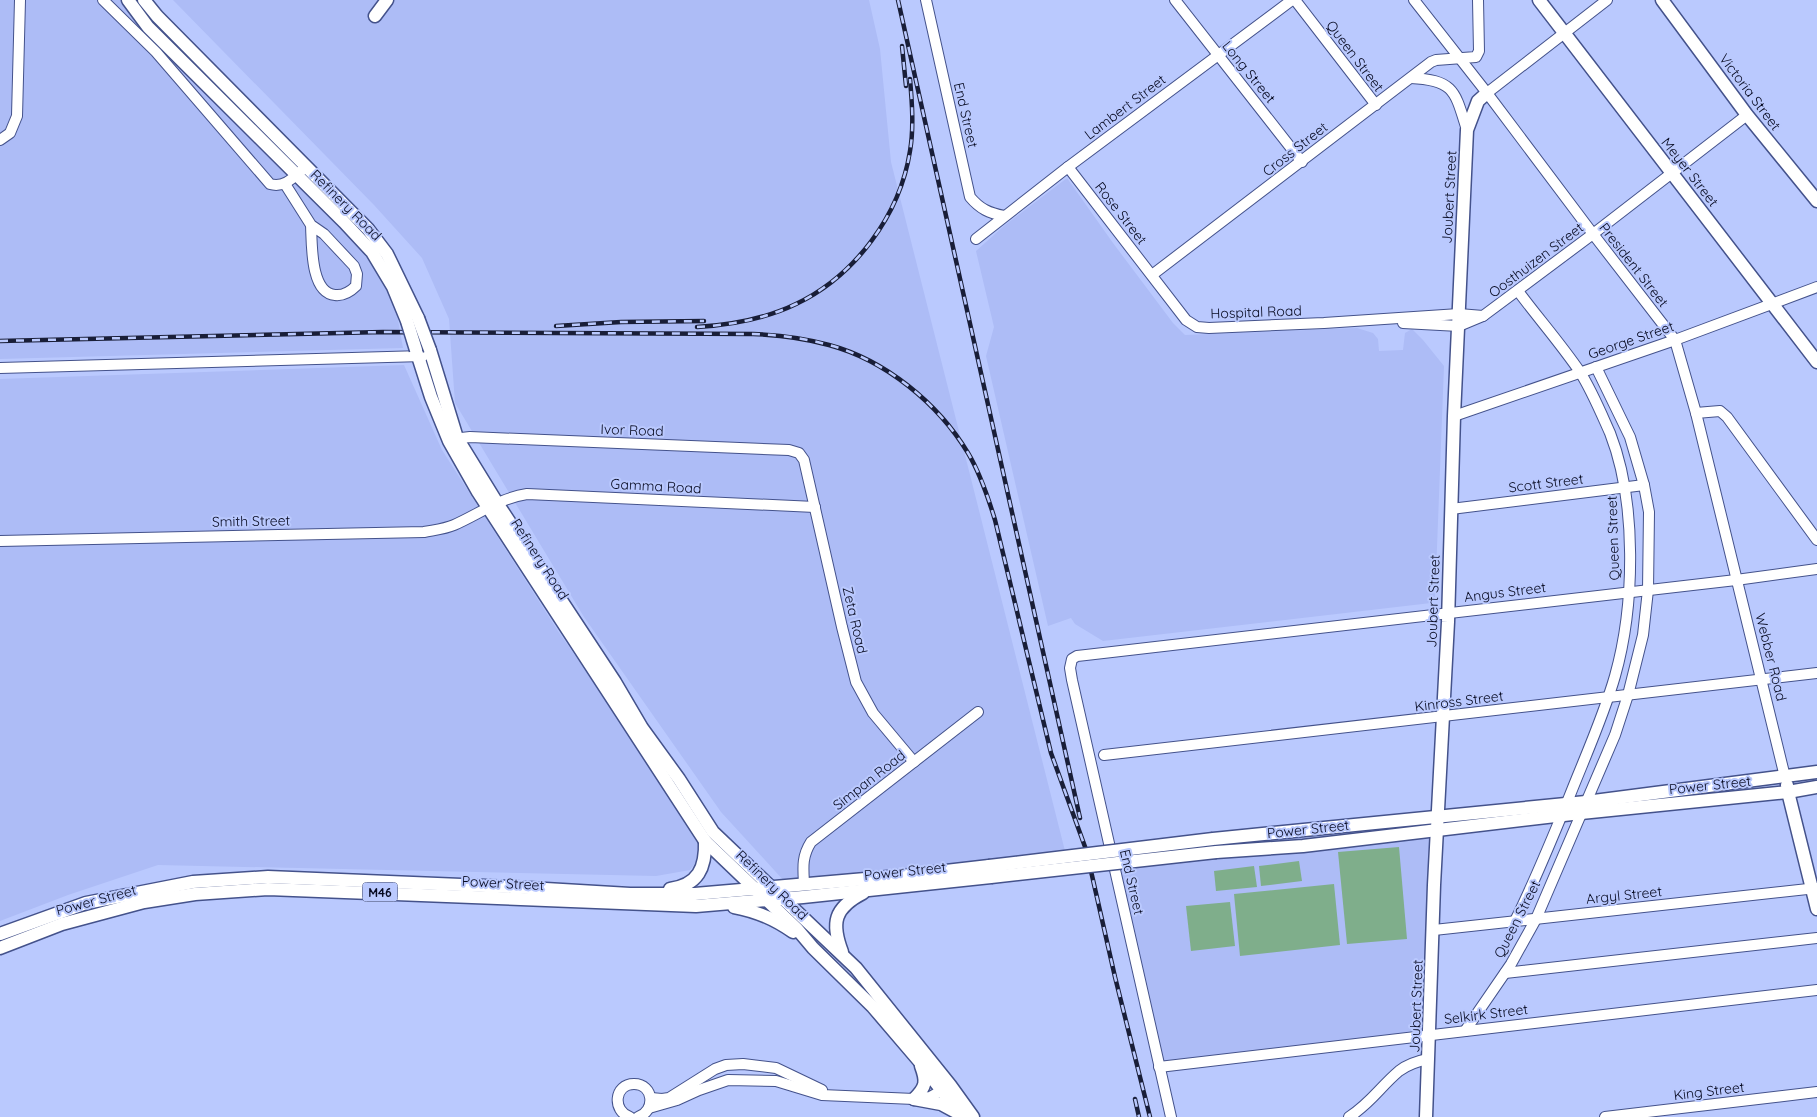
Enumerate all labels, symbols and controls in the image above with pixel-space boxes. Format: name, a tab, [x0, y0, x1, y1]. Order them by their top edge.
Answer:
street label: Queen Street	[1322, 17, 1388, 95]
street label: Long Street	[1218, 37, 1280, 107]
street label: Victoria Street	[1715, 50, 1785, 134]
street label: Lambert Street	[1081, 70, 1169, 143]
street label: End Street	[950, 81, 982, 150]
street label: Cross Street	[1259, 118, 1331, 180]
street label: Meyer Street	[1657, 134, 1723, 210]
street label: Joubert Street	[1438, 150, 1460, 244]
street label: Refinery Road	[307, 166, 385, 244]
street label: Rose Street	[1091, 178, 1151, 248]
street label: Oosthuizen Street	[1485, 218, 1587, 302]
street label: President Street	[1595, 219, 1673, 311]
street label: Hospital Road	[1210, 301, 1302, 323]
street label: George Street	[1586, 317, 1677, 363]
street label: Ivor Road	[600, 420, 664, 440]
street label: Scott Street	[1508, 469, 1585, 497]
street label: Gamma Road	[610, 475, 702, 497]
street label: Queen Street	[1603, 495, 1623, 581]
street label: Smith Street	[212, 511, 291, 531]
street label: Refinery Road	[507, 515, 573, 603]
street label: Joubert Street	[1422, 554, 1444, 648]
street label: Angus Street	[1463, 578, 1547, 606]
street label: Zeta Road	[839, 585, 871, 655]
street label: Webber Road	[1751, 611, 1791, 703]
street label: Kinross Street	[1414, 687, 1505, 715]
street label: Simpan Road	[829, 746, 909, 814]
street label: Power Street	[1668, 772, 1752, 798]
street label: Power Street	[1266, 816, 1350, 842]
street label: Refinery Road	[732, 846, 812, 924]
street label: End Street	[1116, 848, 1148, 917]
street label: Power Street	[863, 858, 947, 884]
street label: Power Street	[461, 872, 545, 894]
street label: Queen Street	[1490, 877, 1544, 961]
street label: Power Street	[54, 881, 138, 919]
road number: M46	[362, 882, 398, 902]
street label: Argyl Street	[1585, 882, 1663, 908]
street label: Joubert Street	[1405, 959, 1427, 1053]
street label: Selkirk Street	[1443, 1000, 1529, 1028]
street label: King Street	[1672, 1078, 1746, 1104]

